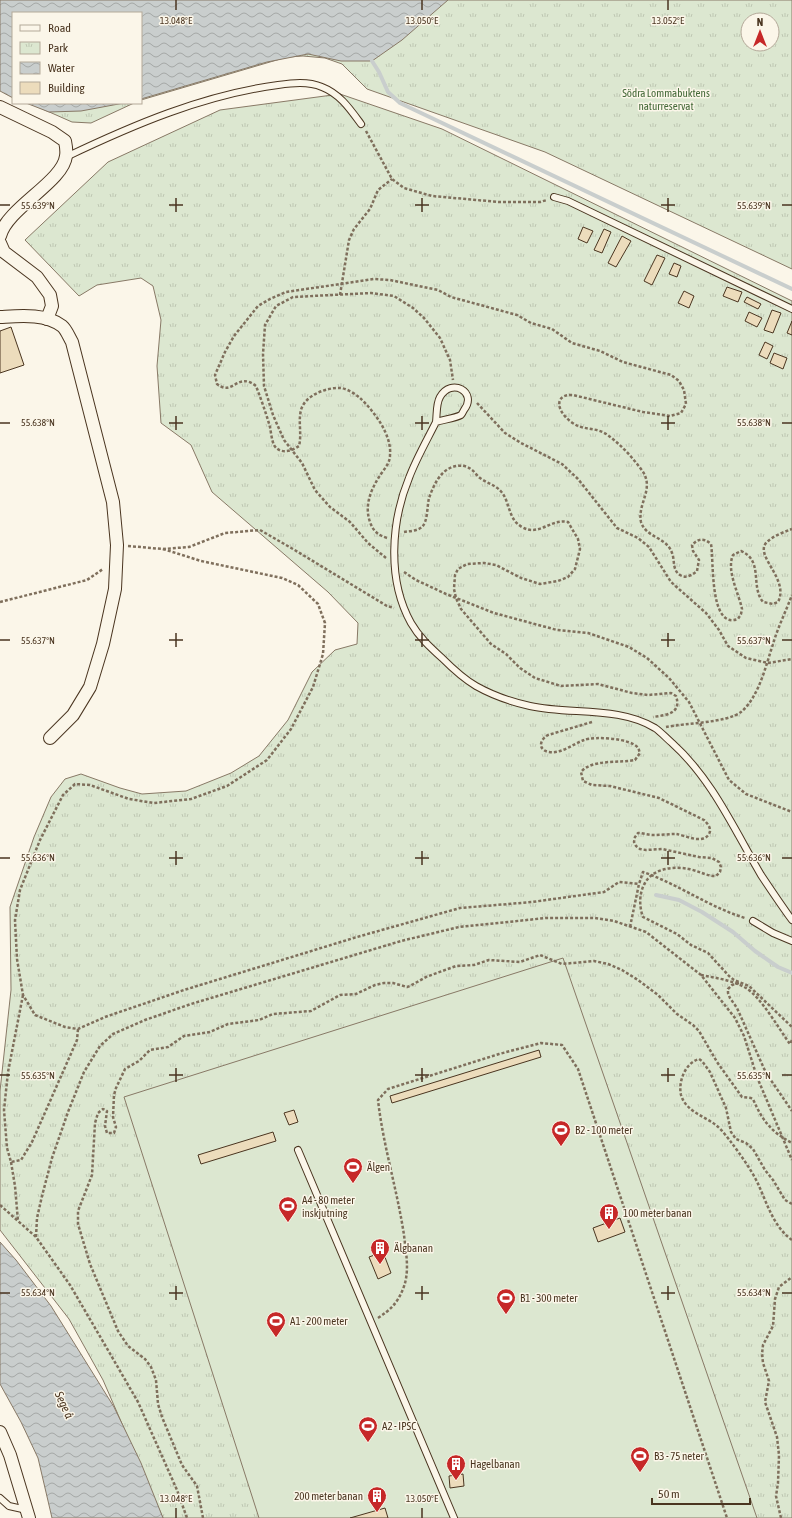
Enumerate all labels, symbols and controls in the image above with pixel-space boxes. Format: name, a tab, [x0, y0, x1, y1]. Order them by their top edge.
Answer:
legend	[12, 12, 142, 104]
north arrow	[740, 12, 780, 52]
text: 13.048°E	[160, 15, 193, 26]
text: 13.050°E	[406, 15, 439, 26]
text: 13.052°E	[652, 15, 685, 26]
text: N	[757, 16, 763, 28]
text: Road	[48, 21, 71, 35]
text: Park	[48, 41, 69, 55]
text: Water	[48, 61, 75, 75]
text: Building	[48, 81, 86, 95]
park label: Södra Lommabuktens naturreservat	[622, 87, 710, 112]
text: 55.639°N	[21, 200, 55, 211]
text: 55.639°N	[737, 200, 771, 211]
text: 55.638°N	[21, 417, 55, 428]
text: 55.638°N	[737, 417, 771, 428]
text: 55.637°N	[21, 635, 55, 646]
text: 55.637°N	[737, 635, 771, 646]
text: 55.636°N	[21, 852, 55, 863]
text: 55.636°N	[737, 852, 771, 863]
text: 55.635°N	[21, 1070, 55, 1081]
text: 55.635°N	[737, 1070, 771, 1081]
sports icon: B2 - 100 meter	[550, 1119, 572, 1147]
place label: B2 - 100 meter	[575, 1124, 633, 1136]
sports icon: Älgen	[342, 1156, 364, 1184]
place label: Älgen	[367, 1161, 390, 1173]
place label: A4 - 80 meter inskjutning	[302, 1194, 355, 1219]
sports icon: A4 - 80 meter inskjutning	[277, 1195, 299, 1223]
building icon: 100 meter banan	[598, 1202, 620, 1230]
place label: 100 meter banan	[623, 1207, 692, 1219]
building icon: Älgbanan	[369, 1237, 391, 1265]
place label: Älgbanan	[394, 1242, 433, 1254]
text: 55.634°N	[21, 1287, 55, 1298]
sports icon: B1 - 300 meter	[495, 1287, 517, 1315]
text: 55.634°N	[737, 1287, 771, 1298]
place label: B1 - 300 meter	[520, 1292, 578, 1304]
sports icon: A1 - 200 meter	[265, 1310, 287, 1338]
place label: A1 - 200 meter	[290, 1315, 348, 1327]
water label: Sege å	[51, 1388, 77, 1421]
sports icon: A2 - IPSC	[357, 1415, 379, 1443]
place label: A2 - IPSC	[382, 1420, 416, 1432]
sports icon: B3 - 75 neter	[629, 1445, 651, 1473]
place label: B3 - 75 neter	[654, 1450, 704, 1462]
building icon: Hagelbanan	[445, 1453, 467, 1481]
place label: Hagelbanan	[470, 1458, 520, 1470]
scale bar	[652, 1480, 750, 1506]
building icon: 200 meter banan	[366, 1485, 388, 1513]
text: 50 m	[658, 1487, 680, 1501]
place label: 200 meter banan	[294, 1490, 363, 1502]
text: 13.048°E	[160, 1493, 193, 1504]
text: 13.050°E	[406, 1493, 439, 1504]

